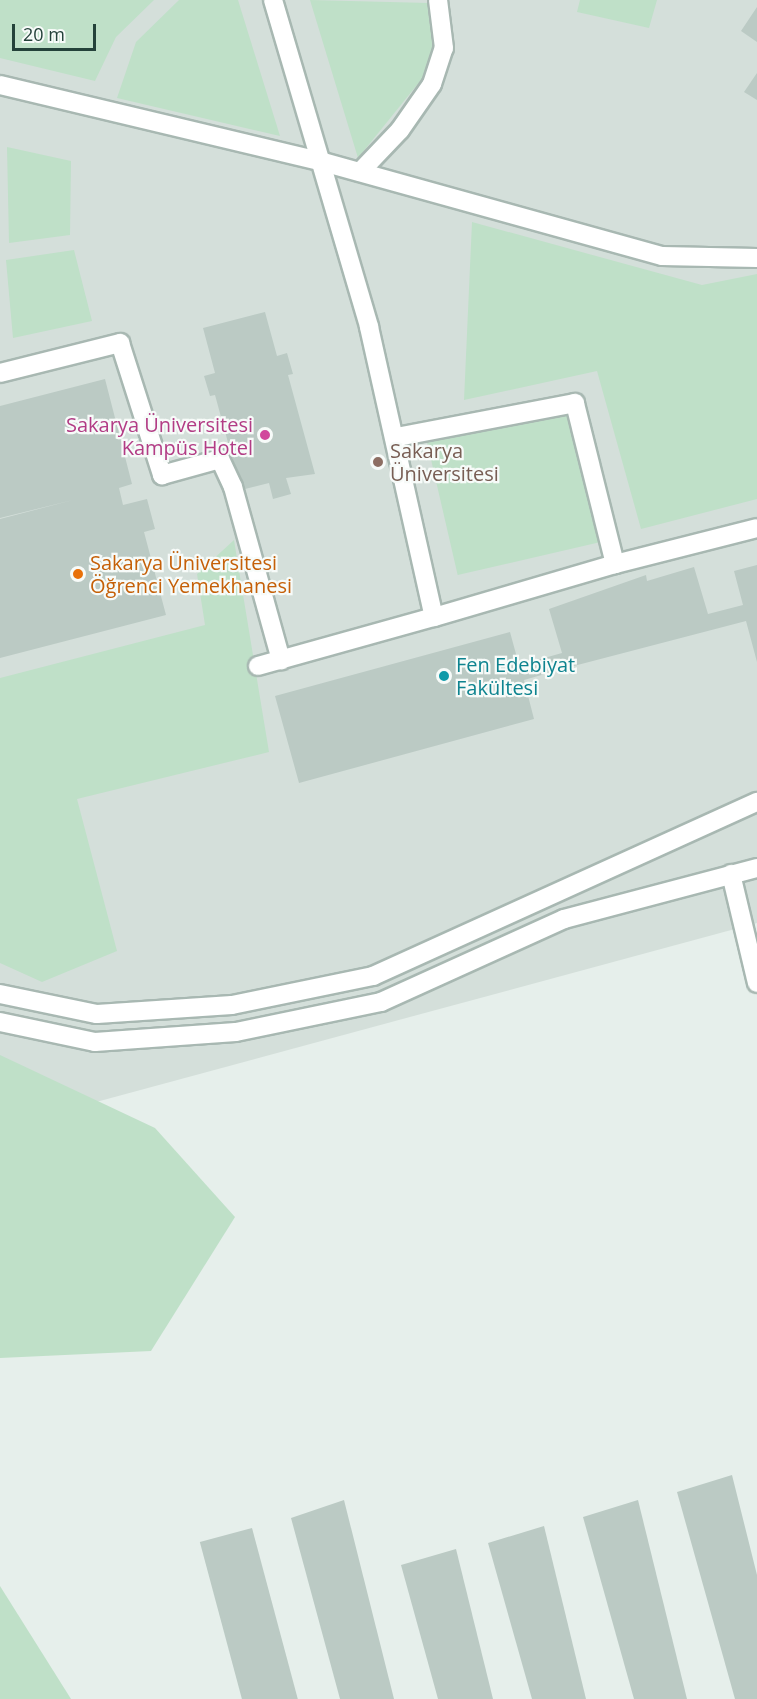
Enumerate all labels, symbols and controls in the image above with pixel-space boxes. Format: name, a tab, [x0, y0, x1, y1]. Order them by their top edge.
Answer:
scale bar	[15, 12, 99, 50]
text: 20 m	[23, 22, 65, 46]
place label: Sakarya Üniversitesi Kampüs Hotel	[66, 412, 253, 459]
marker: Sakarya Üniversitesi Kampüs Hotel	[258, 428, 272, 442]
place label: Sakarya Üniversitesi	[390, 438, 499, 485]
marker: Sakarya Üniversitesi	[371, 455, 385, 469]
place label: Sakarya Üniversitesi Öğrenci Yemekhanesi	[90, 550, 292, 597]
marker: Sakarya Üniversitesi Öğrenci Yemekhanesi	[71, 567, 85, 581]
place label: Fen Edebiyat Fakültesi	[456, 652, 575, 699]
marker: Fen Edebiyat Fakültesi	[437, 669, 451, 683]

